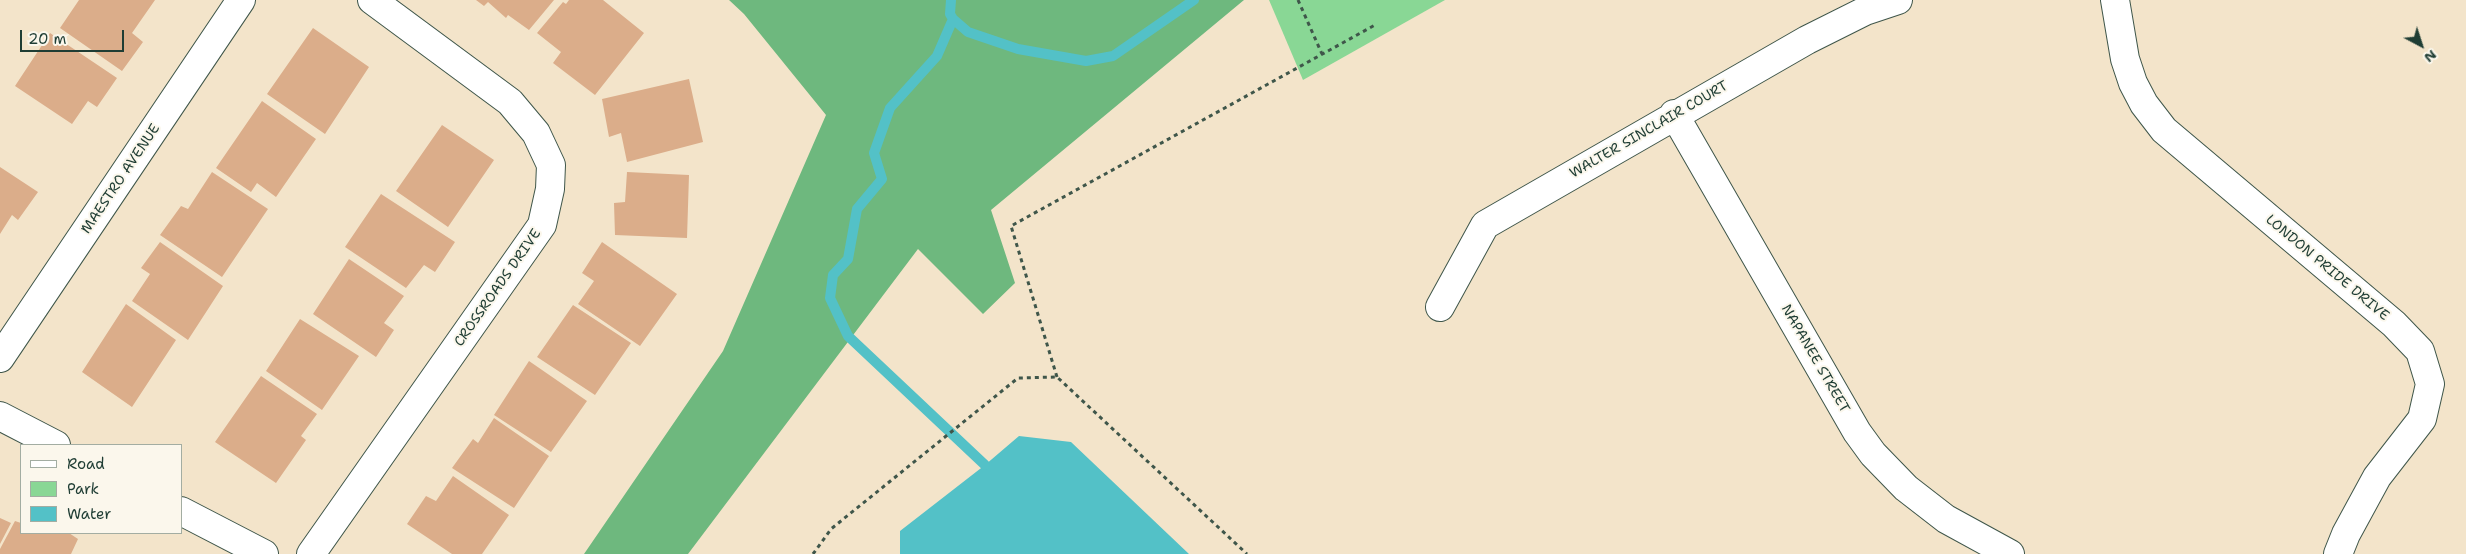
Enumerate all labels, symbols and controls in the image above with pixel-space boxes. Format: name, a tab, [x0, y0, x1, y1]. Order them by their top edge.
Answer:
scale bar	[22, 20, 126, 52]
north arrow	[2396, 20, 2446, 70]
text: 20 m	[28, 29, 67, 49]
text: N	[2421, 46, 2441, 67]
street label: WALTER SINCLAIR COURT	[1567, 78, 1731, 182]
street label: MAESTRO AVENUE	[78, 121, 164, 237]
street label: LONDON PRIDE DRIVE	[2262, 211, 2392, 325]
street label: CROSSROADS DRIVE	[451, 226, 545, 350]
street label: NAPANEE STREET	[1777, 302, 1853, 416]
legend	[20, 444, 182, 534]
text: Road	[67, 454, 105, 474]
text: Park	[67, 479, 99, 499]
text: Water	[67, 504, 111, 524]

